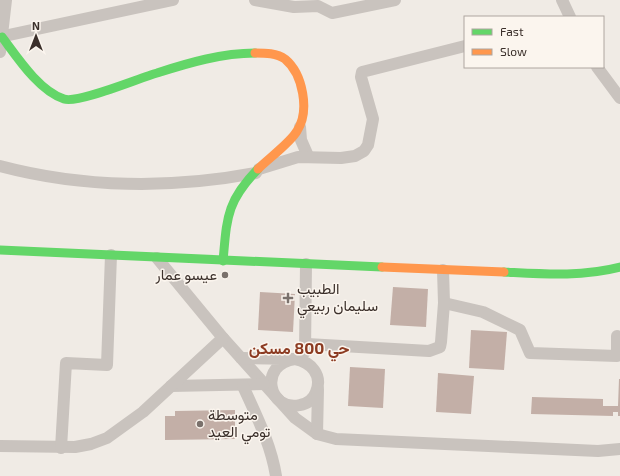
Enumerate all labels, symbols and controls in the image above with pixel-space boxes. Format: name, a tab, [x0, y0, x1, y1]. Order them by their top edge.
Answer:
north arrow	[16, 16, 56, 56]
legend	[464, 16, 604, 68]
text: N	[32, 19, 40, 32]
text: Fast	[500, 24, 524, 38]
text: Slow	[500, 44, 527, 58]
place label: عيسو عمار	[155, 265, 217, 284]
marker: عيسو عمار	[220, 270, 230, 280]
place label: الطبيب سليمان ربيعي	[297, 279, 378, 319]
marker: الطبيب سليمان ربيعي	[282, 292, 294, 304]
district label: حي 800 مسكن	[249, 338, 349, 362]
place label: متوسطة تومي العيد	[208, 405, 271, 445]
marker: متوسطة تومي العيد	[195, 419, 205, 429]

